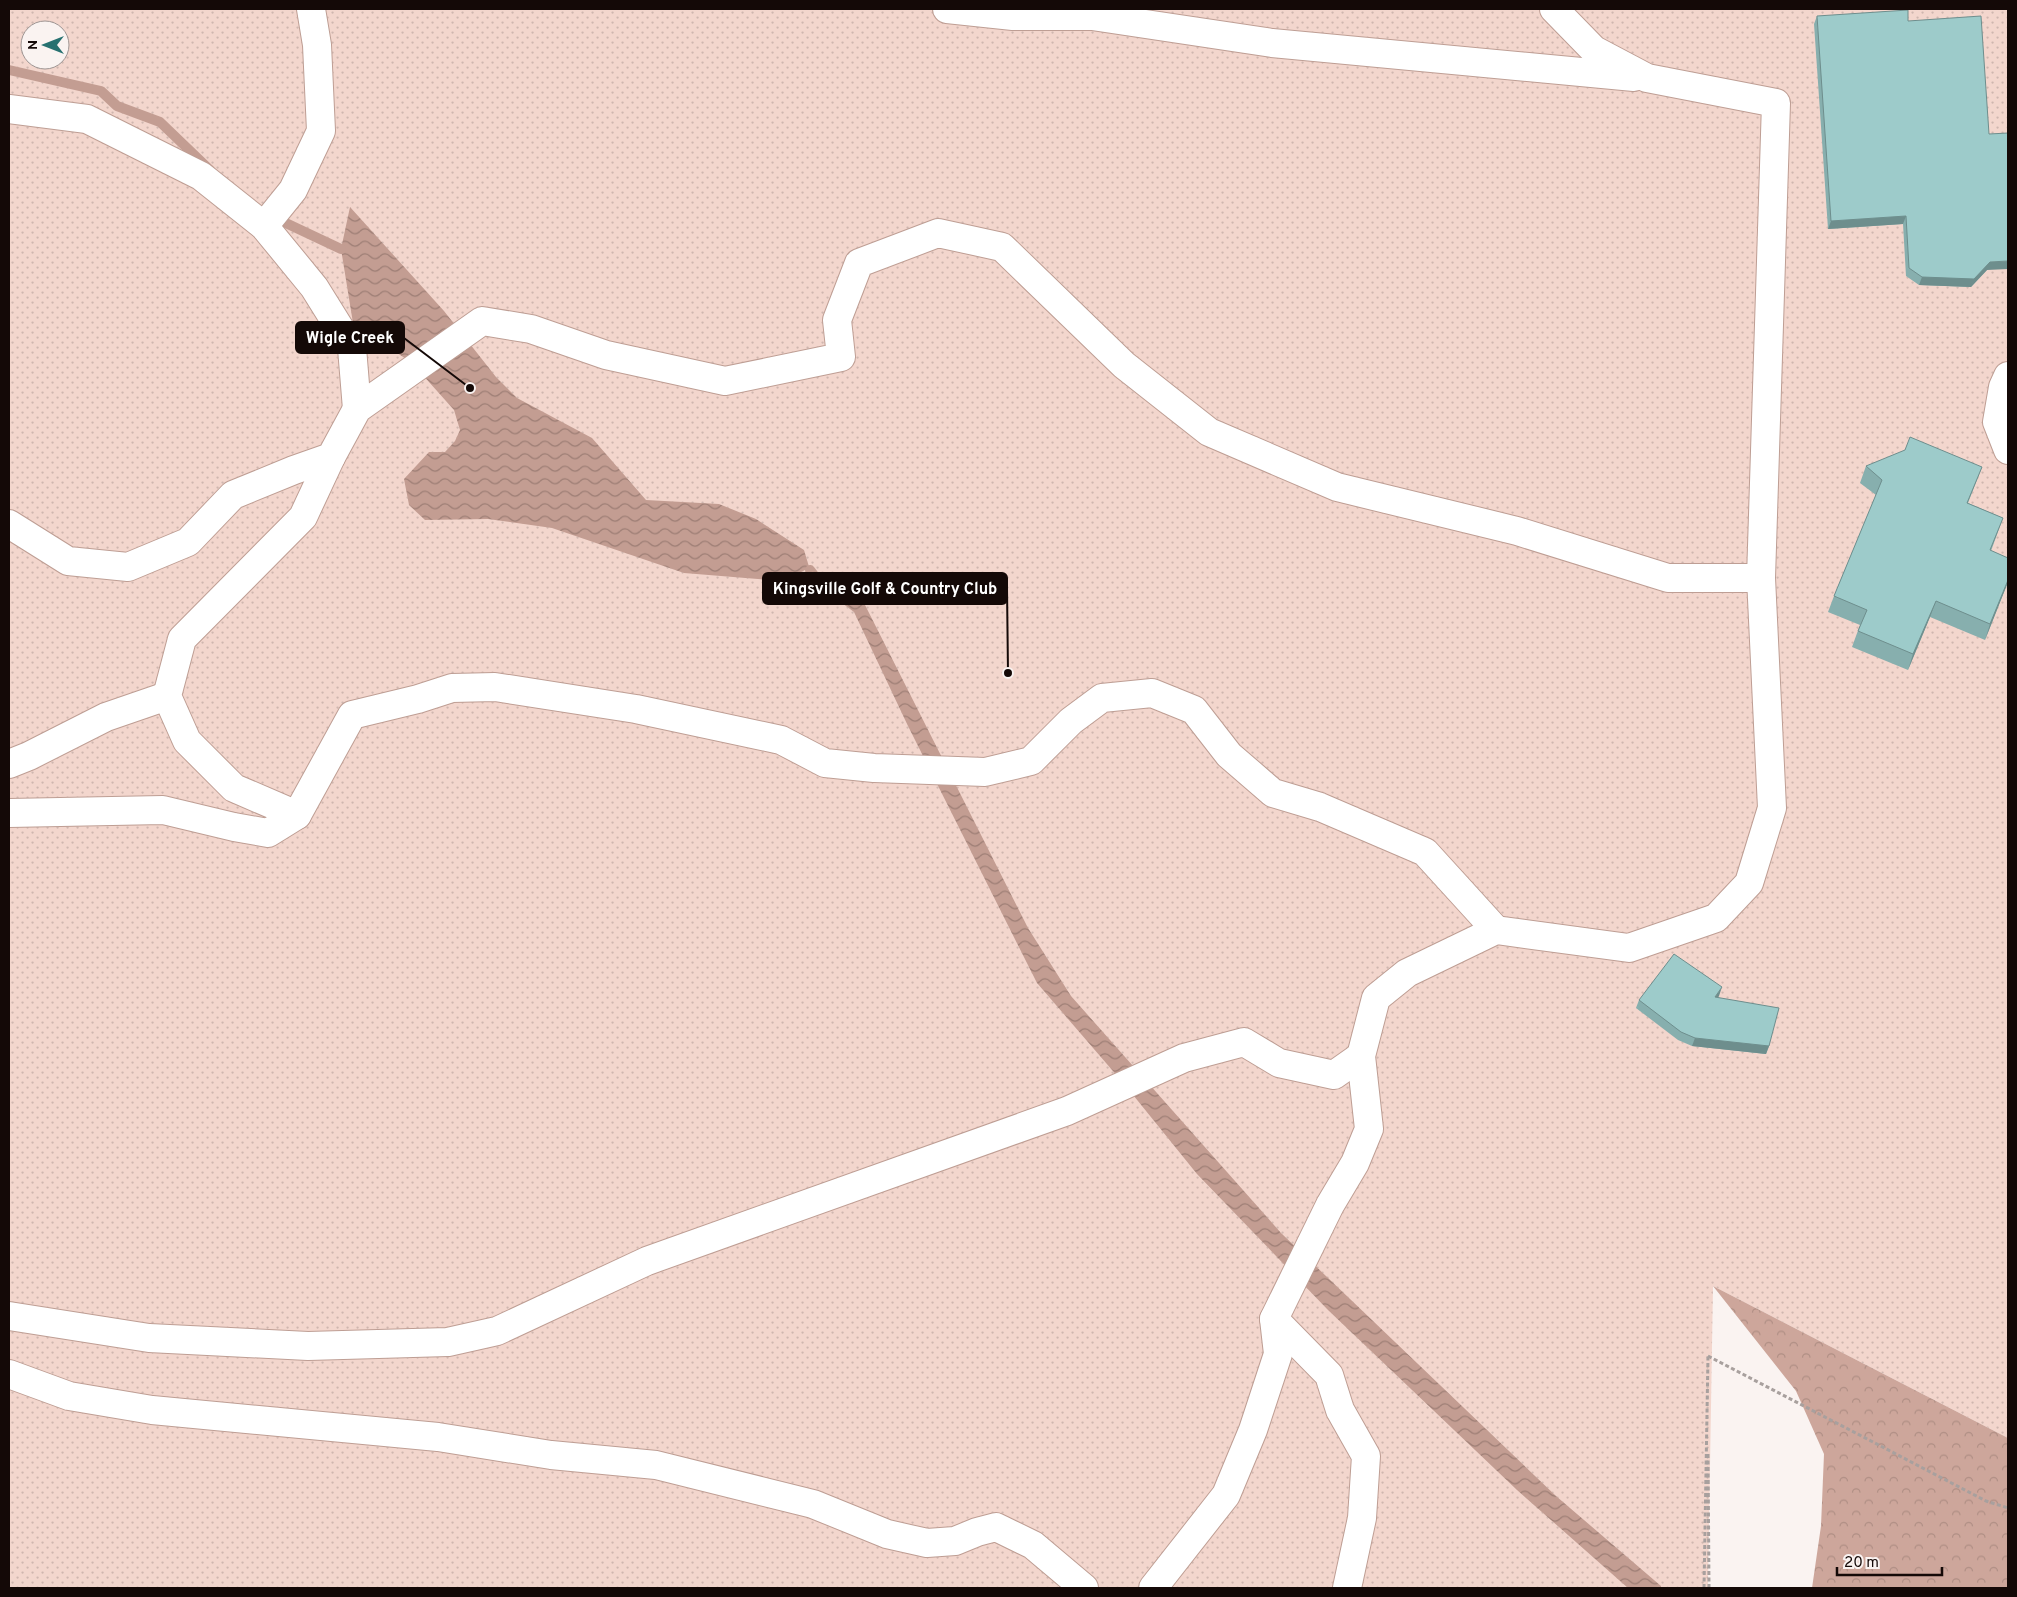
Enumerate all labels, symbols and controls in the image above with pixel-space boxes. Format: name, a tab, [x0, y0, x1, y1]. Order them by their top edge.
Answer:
north arrow	[20, 20, 70, 70]
text: N	[25, 40, 42, 50]
callout: Wigle Creek	[296, 322, 404, 353]
text: Wigle Creek	[306, 329, 394, 349]
callout: Kingsville Golf & Country Club	[763, 573, 1007, 604]
text: Kingsville Golf & Country Club	[773, 580, 997, 600]
scale bar	[1837, 1544, 1942, 1576]
text: 20 m	[1844, 1554, 1879, 1573]

